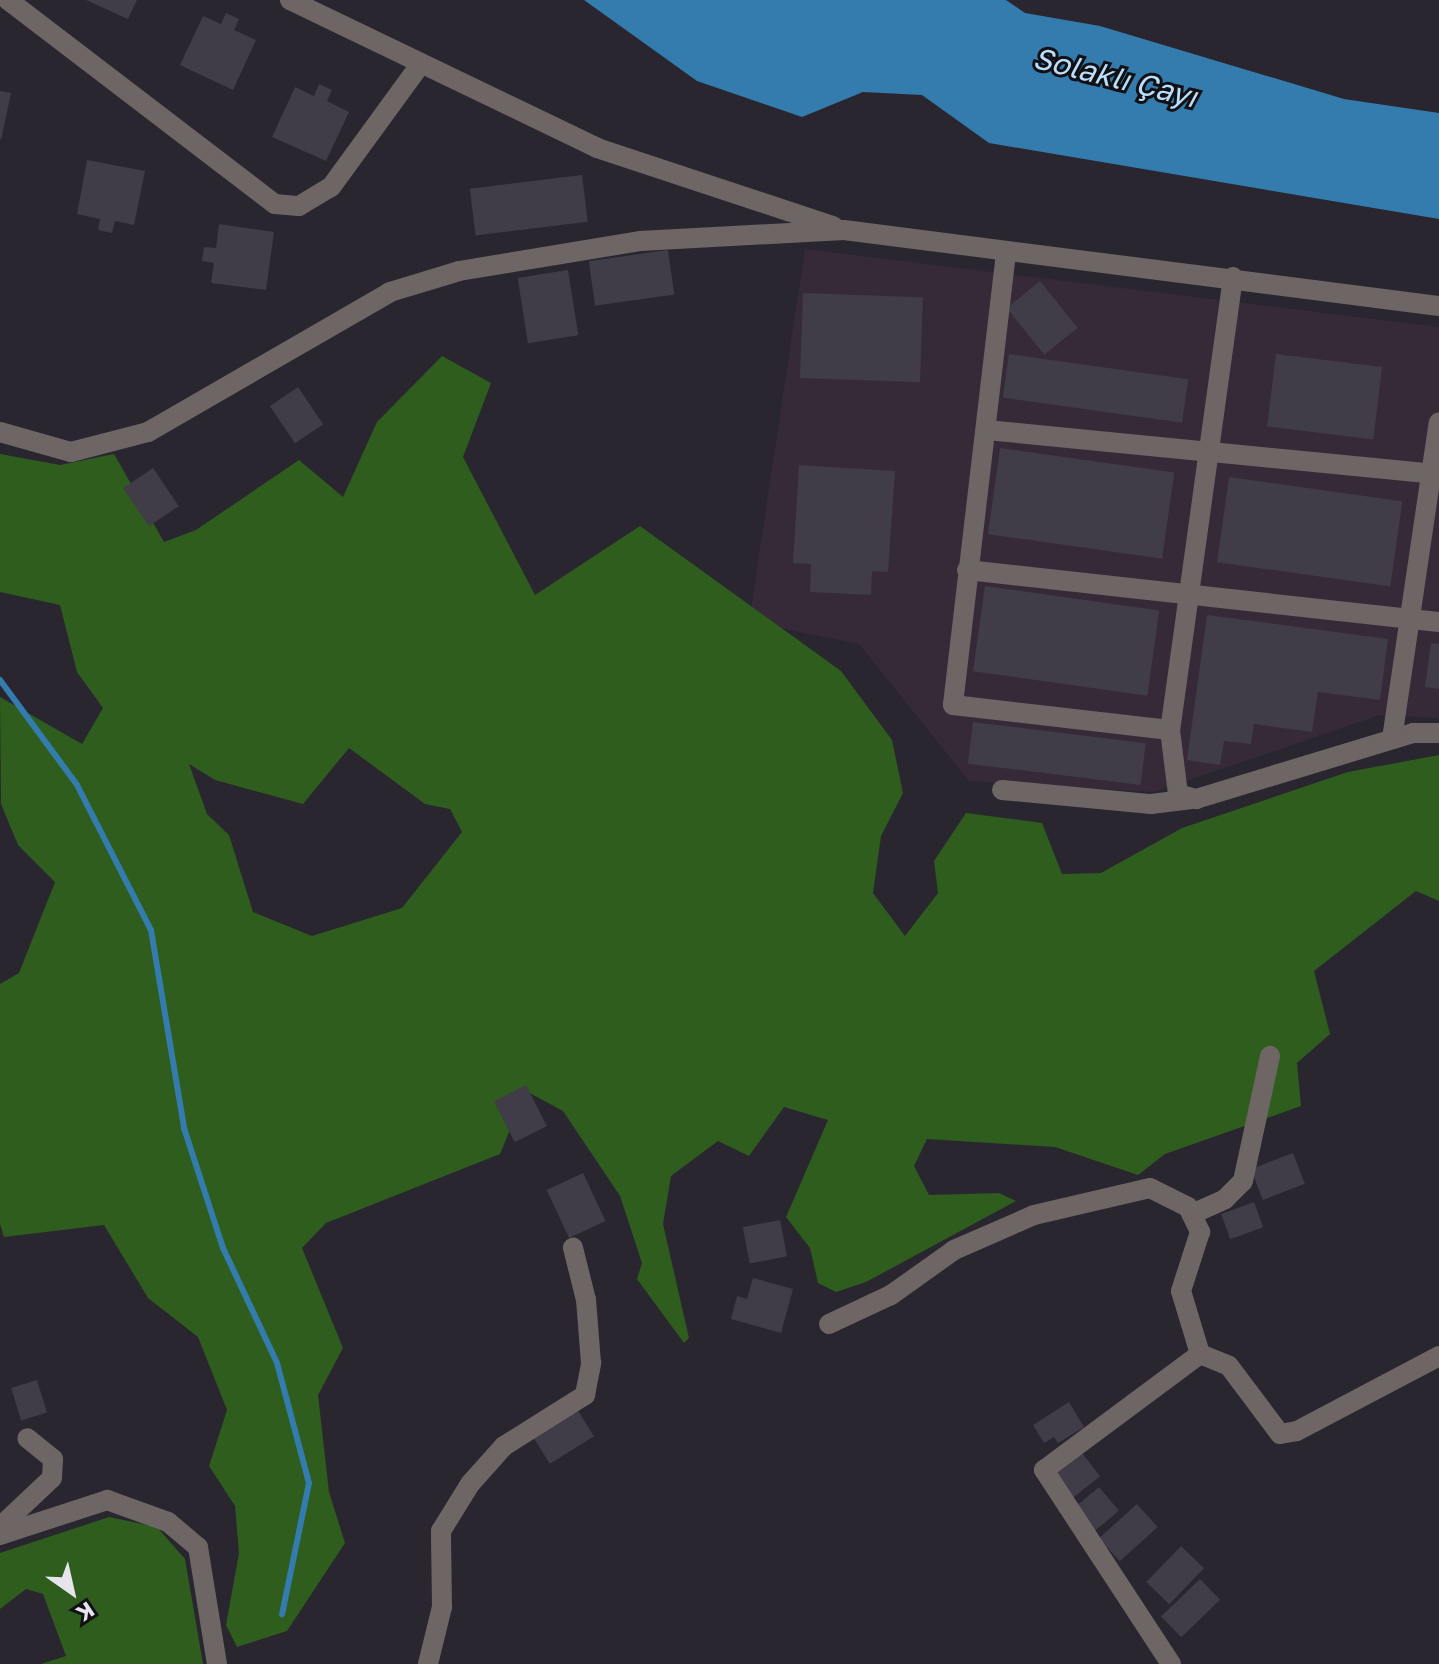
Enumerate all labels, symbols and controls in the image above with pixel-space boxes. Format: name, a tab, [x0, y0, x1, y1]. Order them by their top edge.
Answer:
water label: Solaklı Çayı	[1029, 39, 1201, 115]
north arrow	[32, 1552, 112, 1632]
text: K	[72, 1597, 100, 1628]

